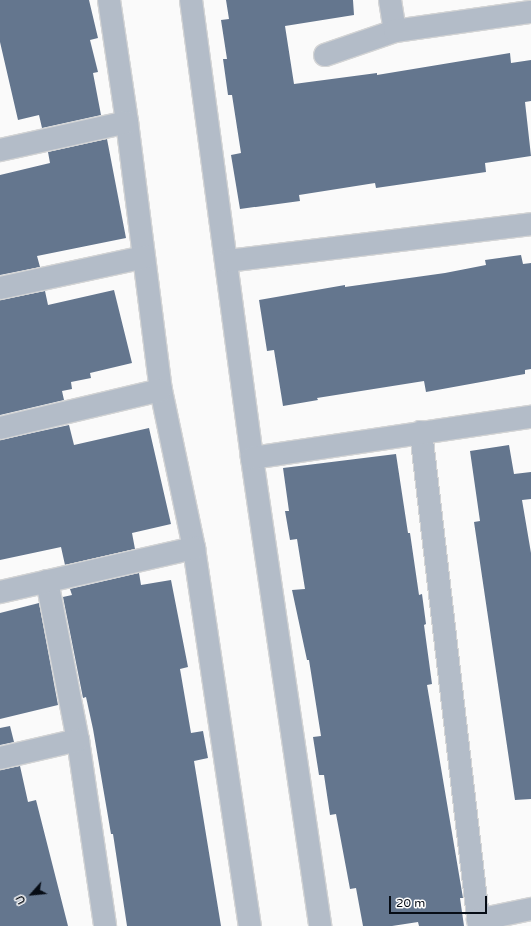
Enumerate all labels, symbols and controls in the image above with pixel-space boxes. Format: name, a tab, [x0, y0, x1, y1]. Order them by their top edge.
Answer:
north arrow	[12, 874, 52, 914]
scale bar	[391, 888, 489, 914]
text: U	[13, 893, 29, 906]
text: 20 m	[396, 896, 425, 910]

